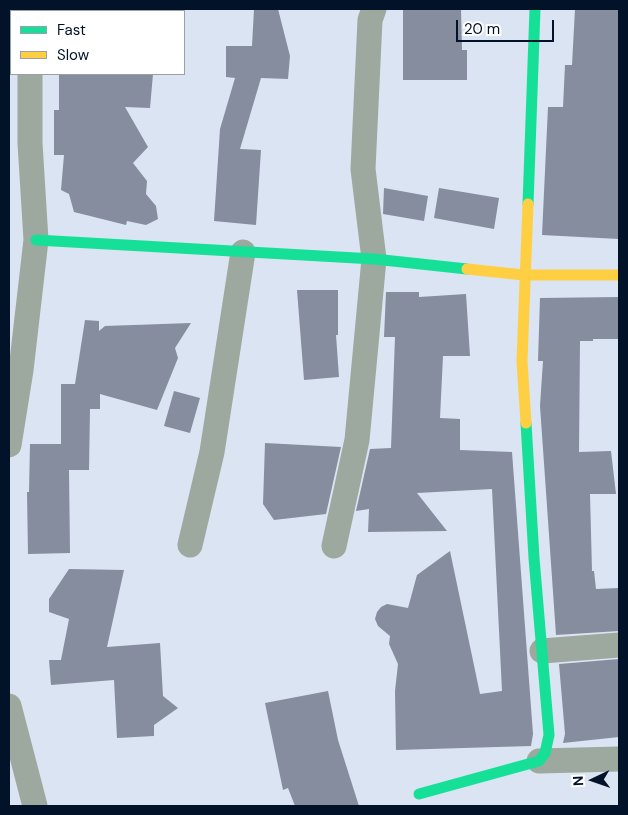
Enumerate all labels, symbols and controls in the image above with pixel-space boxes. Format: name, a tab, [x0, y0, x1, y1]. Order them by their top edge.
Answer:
legend	[10, 10, 185, 75]
scale bar	[458, 10, 556, 42]
text: 20 m	[464, 19, 500, 39]
text: Fast	[57, 20, 86, 40]
text: Slow	[57, 45, 89, 65]
north arrow	[568, 755, 618, 805]
text: N	[569, 775, 587, 786]

